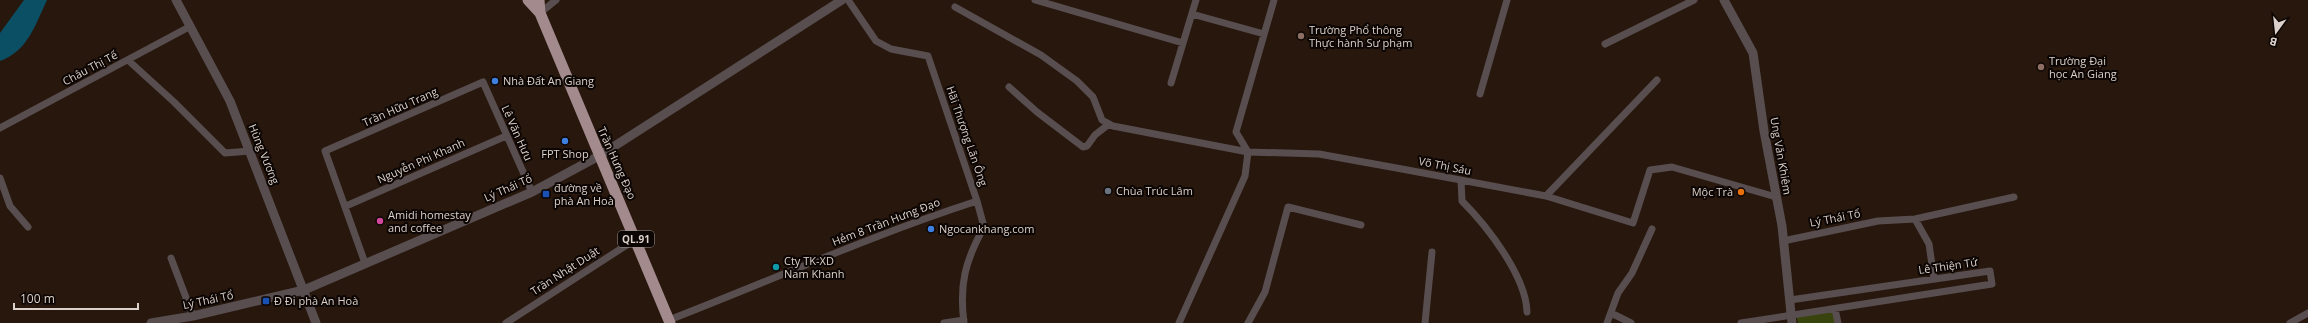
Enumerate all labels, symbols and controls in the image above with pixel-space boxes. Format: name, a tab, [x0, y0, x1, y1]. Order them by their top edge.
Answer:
north arrow	[2256, 12, 2296, 52]
place label: Trường Phổ thông Thực hành Sư phạm	[1309, 22, 1412, 50]
marker: Trường Phổ thông Thực hành Sư phạm	[1296, 31, 1306, 41]
text: B	[2268, 34, 2279, 50]
street label: Châu Thị Tế	[60, 47, 120, 88]
place label: Trường Đại học An Giang	[2049, 53, 2117, 81]
marker: Trường Đại học An Giang	[2036, 62, 2046, 72]
place label: Nhà Đất An Giang	[503, 73, 594, 88]
marker: Nhà Đất An Giang	[490, 76, 500, 86]
street label: Trần Hữu Trang	[360, 83, 440, 130]
street label: Hãi Thượng Lãn Ông	[943, 84, 992, 188]
street label: Lê Văn Hưu	[499, 103, 536, 163]
street label: Ung Văn Khiêm	[1767, 116, 1796, 196]
street label: Hùng Vương	[246, 121, 283, 186]
street label: Trần Hưng Đạo	[595, 124, 640, 202]
street label: Nguyễn Phi Khanh	[375, 134, 467, 187]
marker: FPT Shop	[560, 136, 570, 146]
place label: FPT Shop	[541, 146, 589, 161]
street label: Võ Thị Sáu	[1417, 153, 1473, 178]
street label: Lý Thái Tổ	[481, 170, 535, 205]
place label: đường về phà An Hoà	[554, 180, 614, 208]
place label: Chùa Trúc Lâm	[1116, 183, 1193, 198]
place label: Mộc Trà	[1692, 184, 1733, 199]
marker: Chùa Trúc Lâm	[1103, 186, 1113, 196]
marker: Mộc Trà	[1736, 187, 1746, 197]
marker: đường về phà An Hoà	[541, 189, 551, 199]
street label: Hẻm 8 Trần Hưng Đạo	[830, 194, 942, 249]
street label: Lý Thái Tổ	[1808, 205, 1862, 230]
place label: Amidi homestay and coffee	[388, 207, 471, 235]
marker: Amidi homestay and coffee	[375, 216, 385, 226]
place label: Ngocankhang.com	[939, 221, 1034, 236]
marker: Ngocankhang.com	[926, 224, 936, 234]
road number: QL.91	[618, 231, 654, 247]
street label: Trần Nhật Duật	[528, 243, 602, 298]
place label: Cty TK-XD Nam Khanh	[784, 253, 845, 281]
street label: Lê Thiện Tứ	[1917, 254, 1979, 277]
marker: Cty TK-XD Nam Khanh	[771, 262, 781, 272]
scale bar	[14, 285, 138, 311]
street label: Lý Thái Tổ	[181, 287, 235, 312]
text: 100 m	[20, 290, 55, 307]
place label: Đ Đi phà An Hoà	[274, 293, 358, 308]
marker: Đ Đi phà An Hoà	[261, 296, 271, 306]

